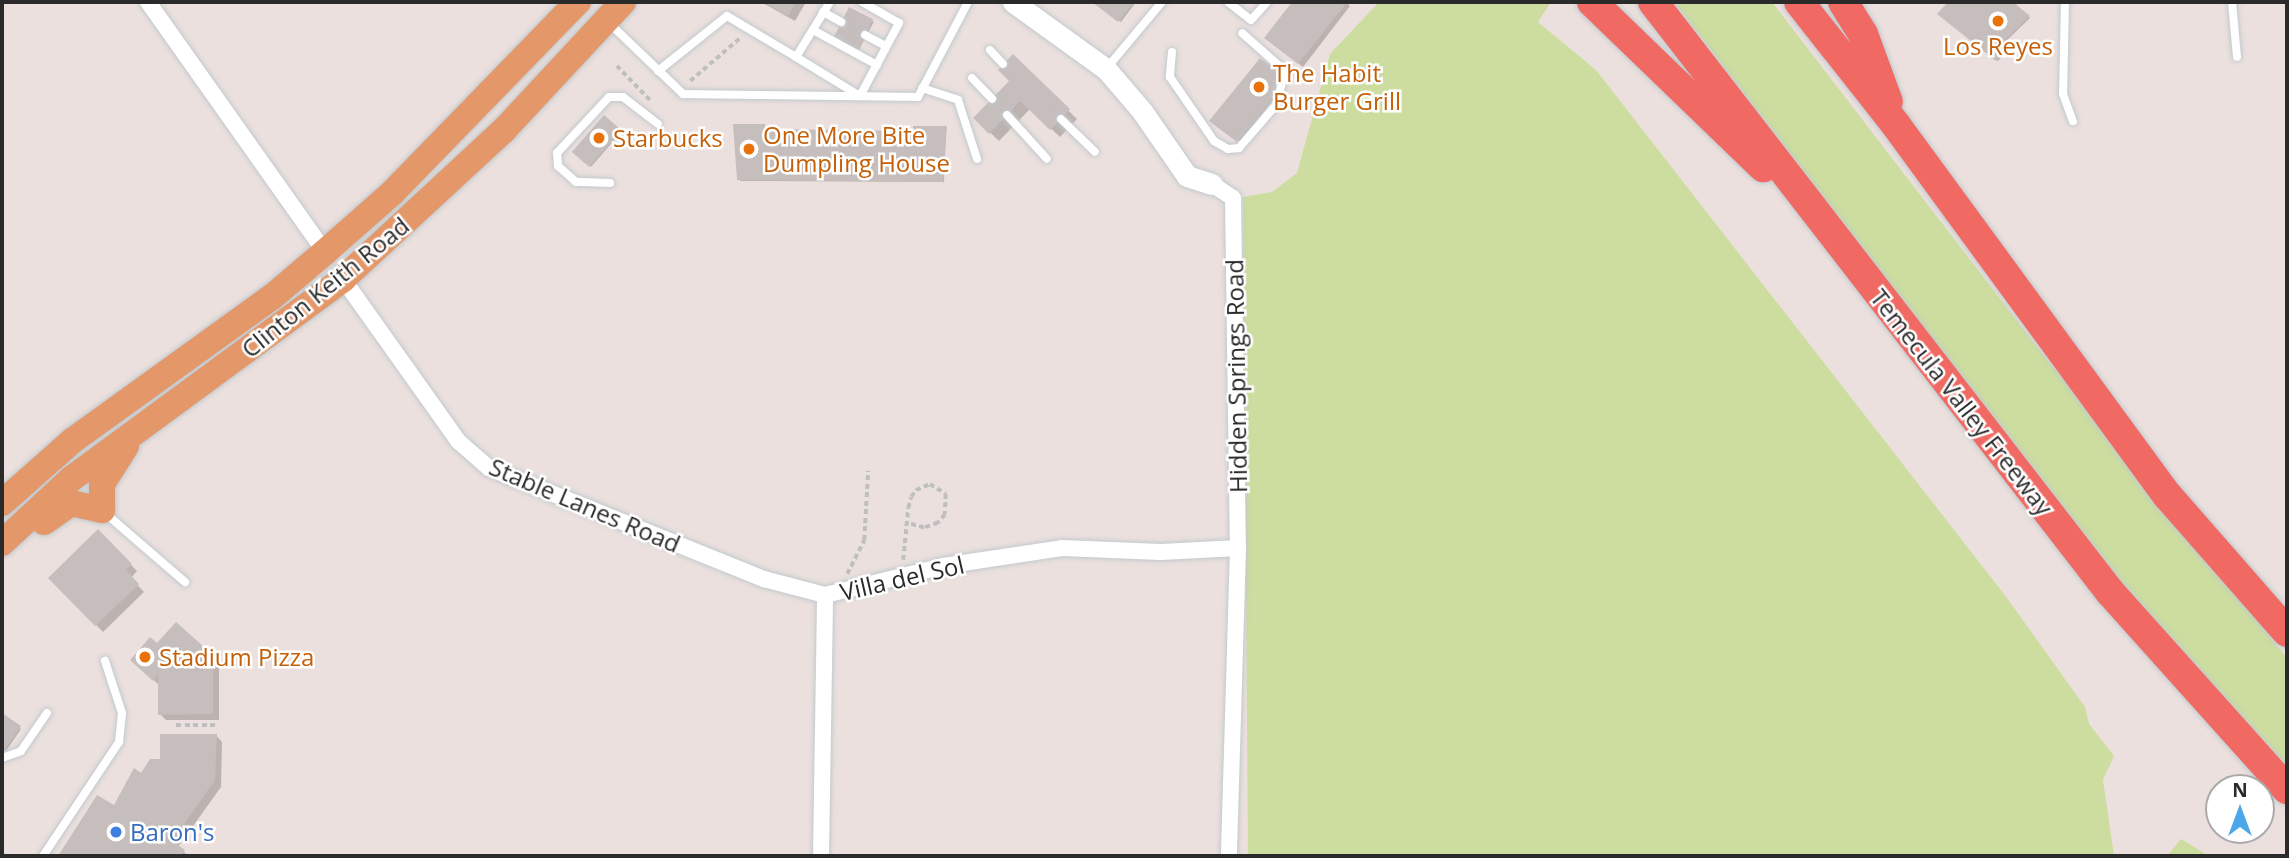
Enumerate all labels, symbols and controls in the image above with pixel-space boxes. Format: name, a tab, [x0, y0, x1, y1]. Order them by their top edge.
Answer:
marker: Los Reyes	[1990, 13, 2006, 29]
place label: Los Reyes	[1943, 32, 2053, 60]
place label: The Habit Burger Grill	[1273, 59, 1401, 115]
marker: The Habit Burger Grill	[1251, 79, 1267, 95]
place label: One More Bite Dumpling House	[763, 121, 950, 177]
place label: Starbucks	[613, 124, 723, 152]
marker: Starbucks	[591, 130, 607, 146]
marker: One More Bite Dumpling House	[741, 141, 757, 157]
street label: Clinton Keith Road	[236, 211, 414, 363]
street label: Hidden Springs Road	[1220, 259, 1252, 493]
street label: Temecula Valley Freeway	[1865, 283, 2059, 521]
street label: Stable Lanes Road	[485, 452, 685, 558]
street label: Villa del Sol	[837, 550, 967, 606]
place label: Stadium Pizza	[159, 643, 314, 671]
marker: Stadium Pizza	[137, 649, 153, 665]
north arrow	[2205, 774, 2275, 844]
text: N	[2232, 777, 2248, 803]
place label: Baron's	[130, 818, 215, 846]
marker: Baron's	[108, 824, 124, 840]

